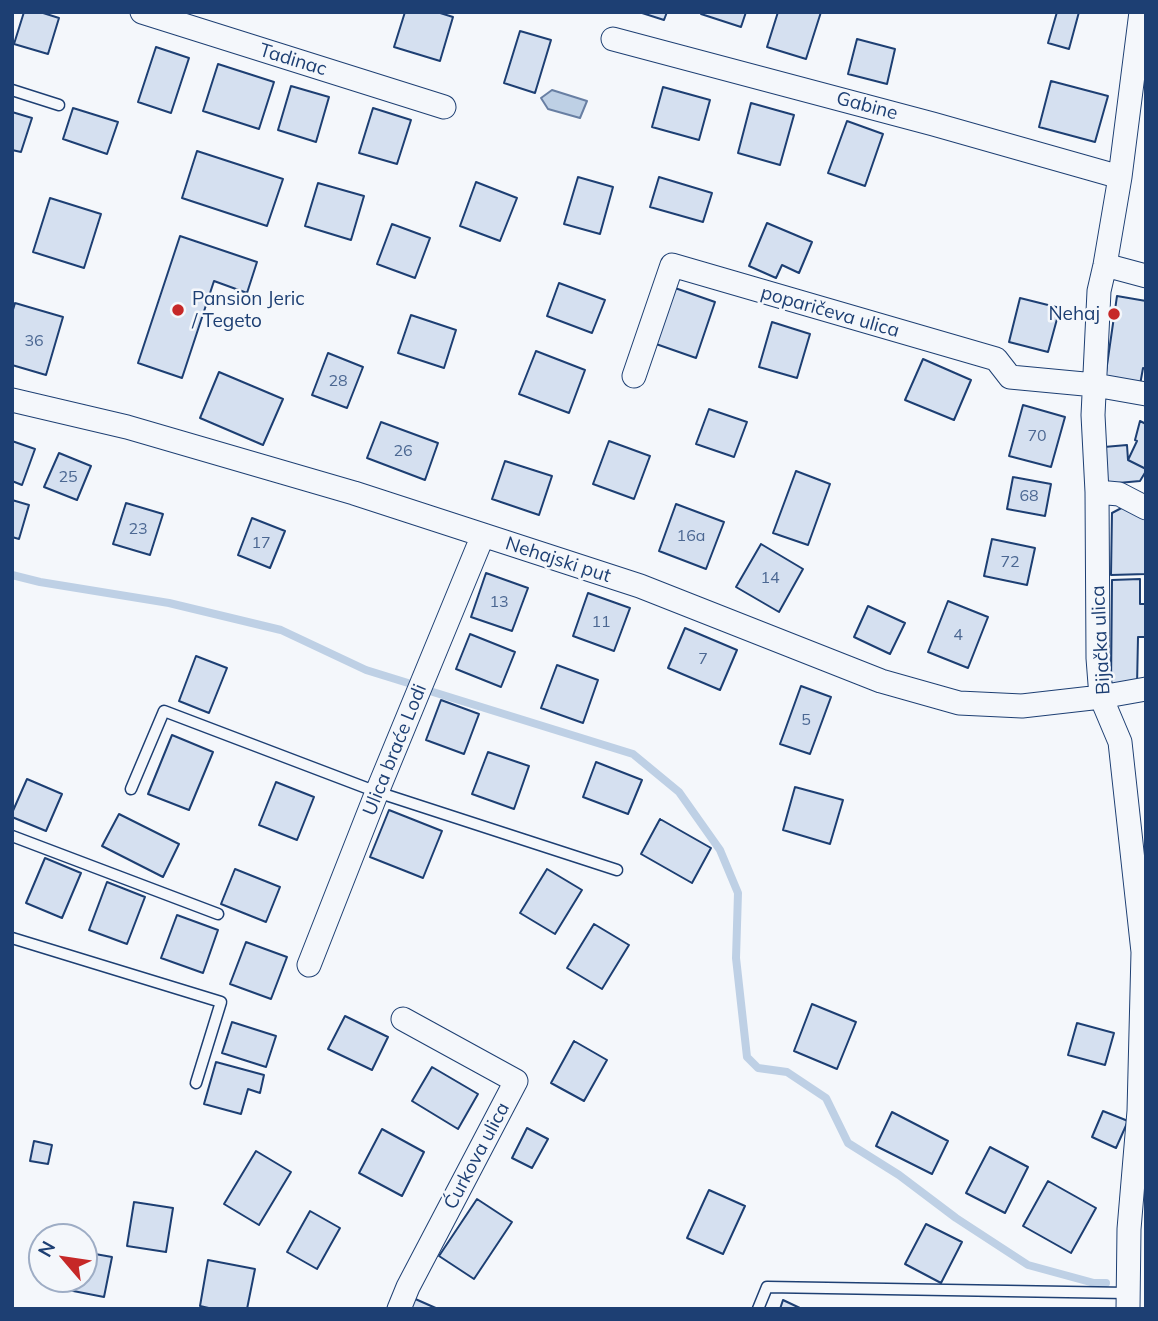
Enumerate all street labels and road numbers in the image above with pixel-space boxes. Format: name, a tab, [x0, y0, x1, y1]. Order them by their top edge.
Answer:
street label: Tadinac	[257, 39, 329, 81]
street label: Gabine	[834, 87, 900, 125]
street label: poparičeva ulica	[758, 281, 902, 343]
street label: Nehajski put	[503, 532, 613, 588]
street label: Bijačka ulica	[1087, 585, 1115, 695]
street label: Ulica braće Lodi	[358, 681, 432, 819]
street label: Ćurkova ulica	[439, 1099, 515, 1213]

